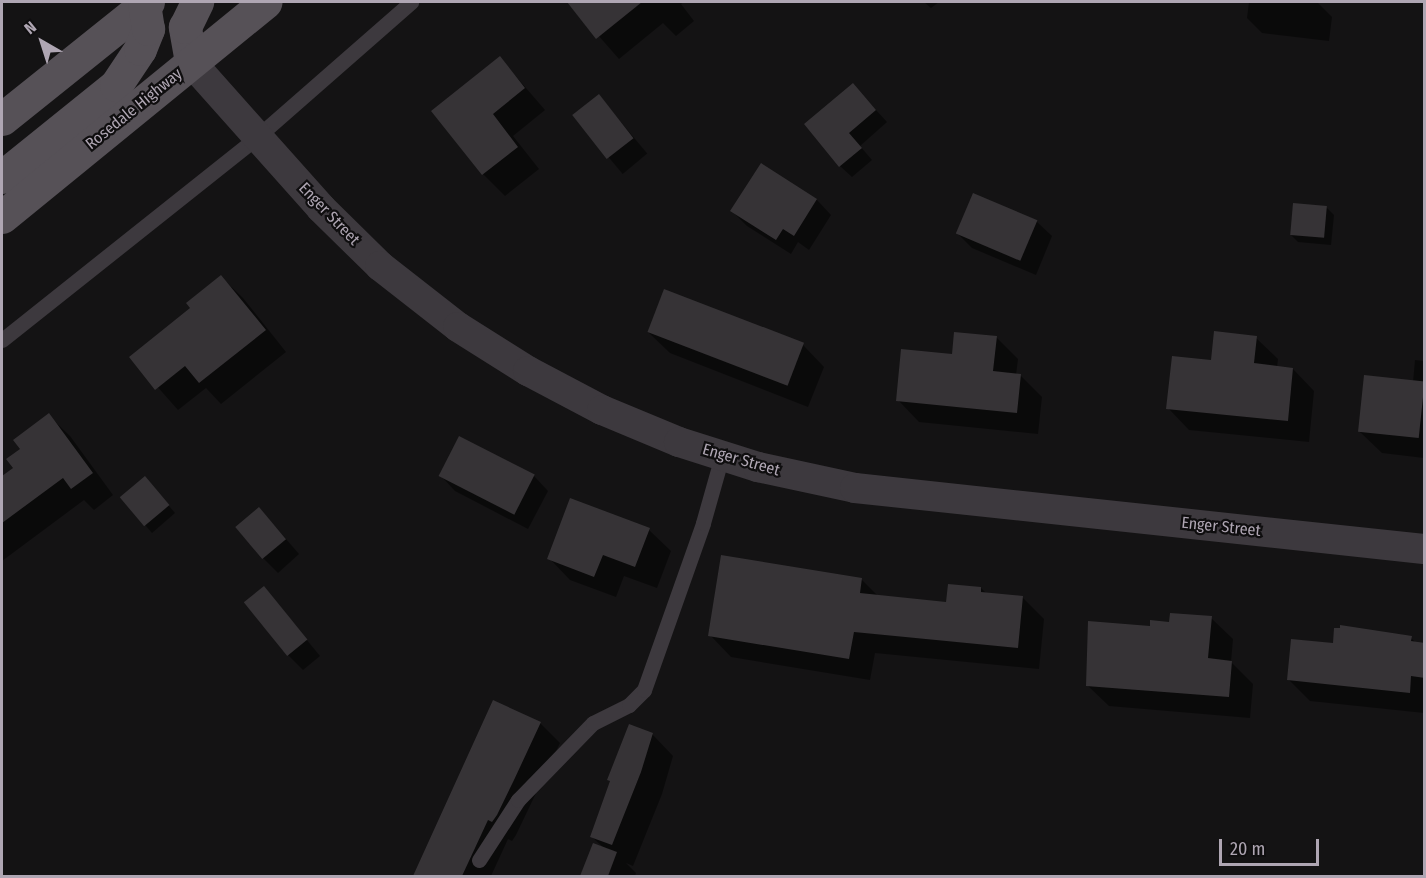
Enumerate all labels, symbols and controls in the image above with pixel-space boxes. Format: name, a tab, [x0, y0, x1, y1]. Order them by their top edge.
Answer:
north arrow	[12, 12, 72, 72]
text: N	[21, 17, 40, 38]
street label: Rosedale Highway	[82, 64, 186, 154]
street label: Enger Street	[294, 179, 364, 249]
street label: Enger Street	[700, 440, 782, 480]
street label: Enger Street	[1180, 513, 1262, 541]
scale bar	[1222, 827, 1322, 865]
text: 20 m	[1230, 838, 1265, 860]

